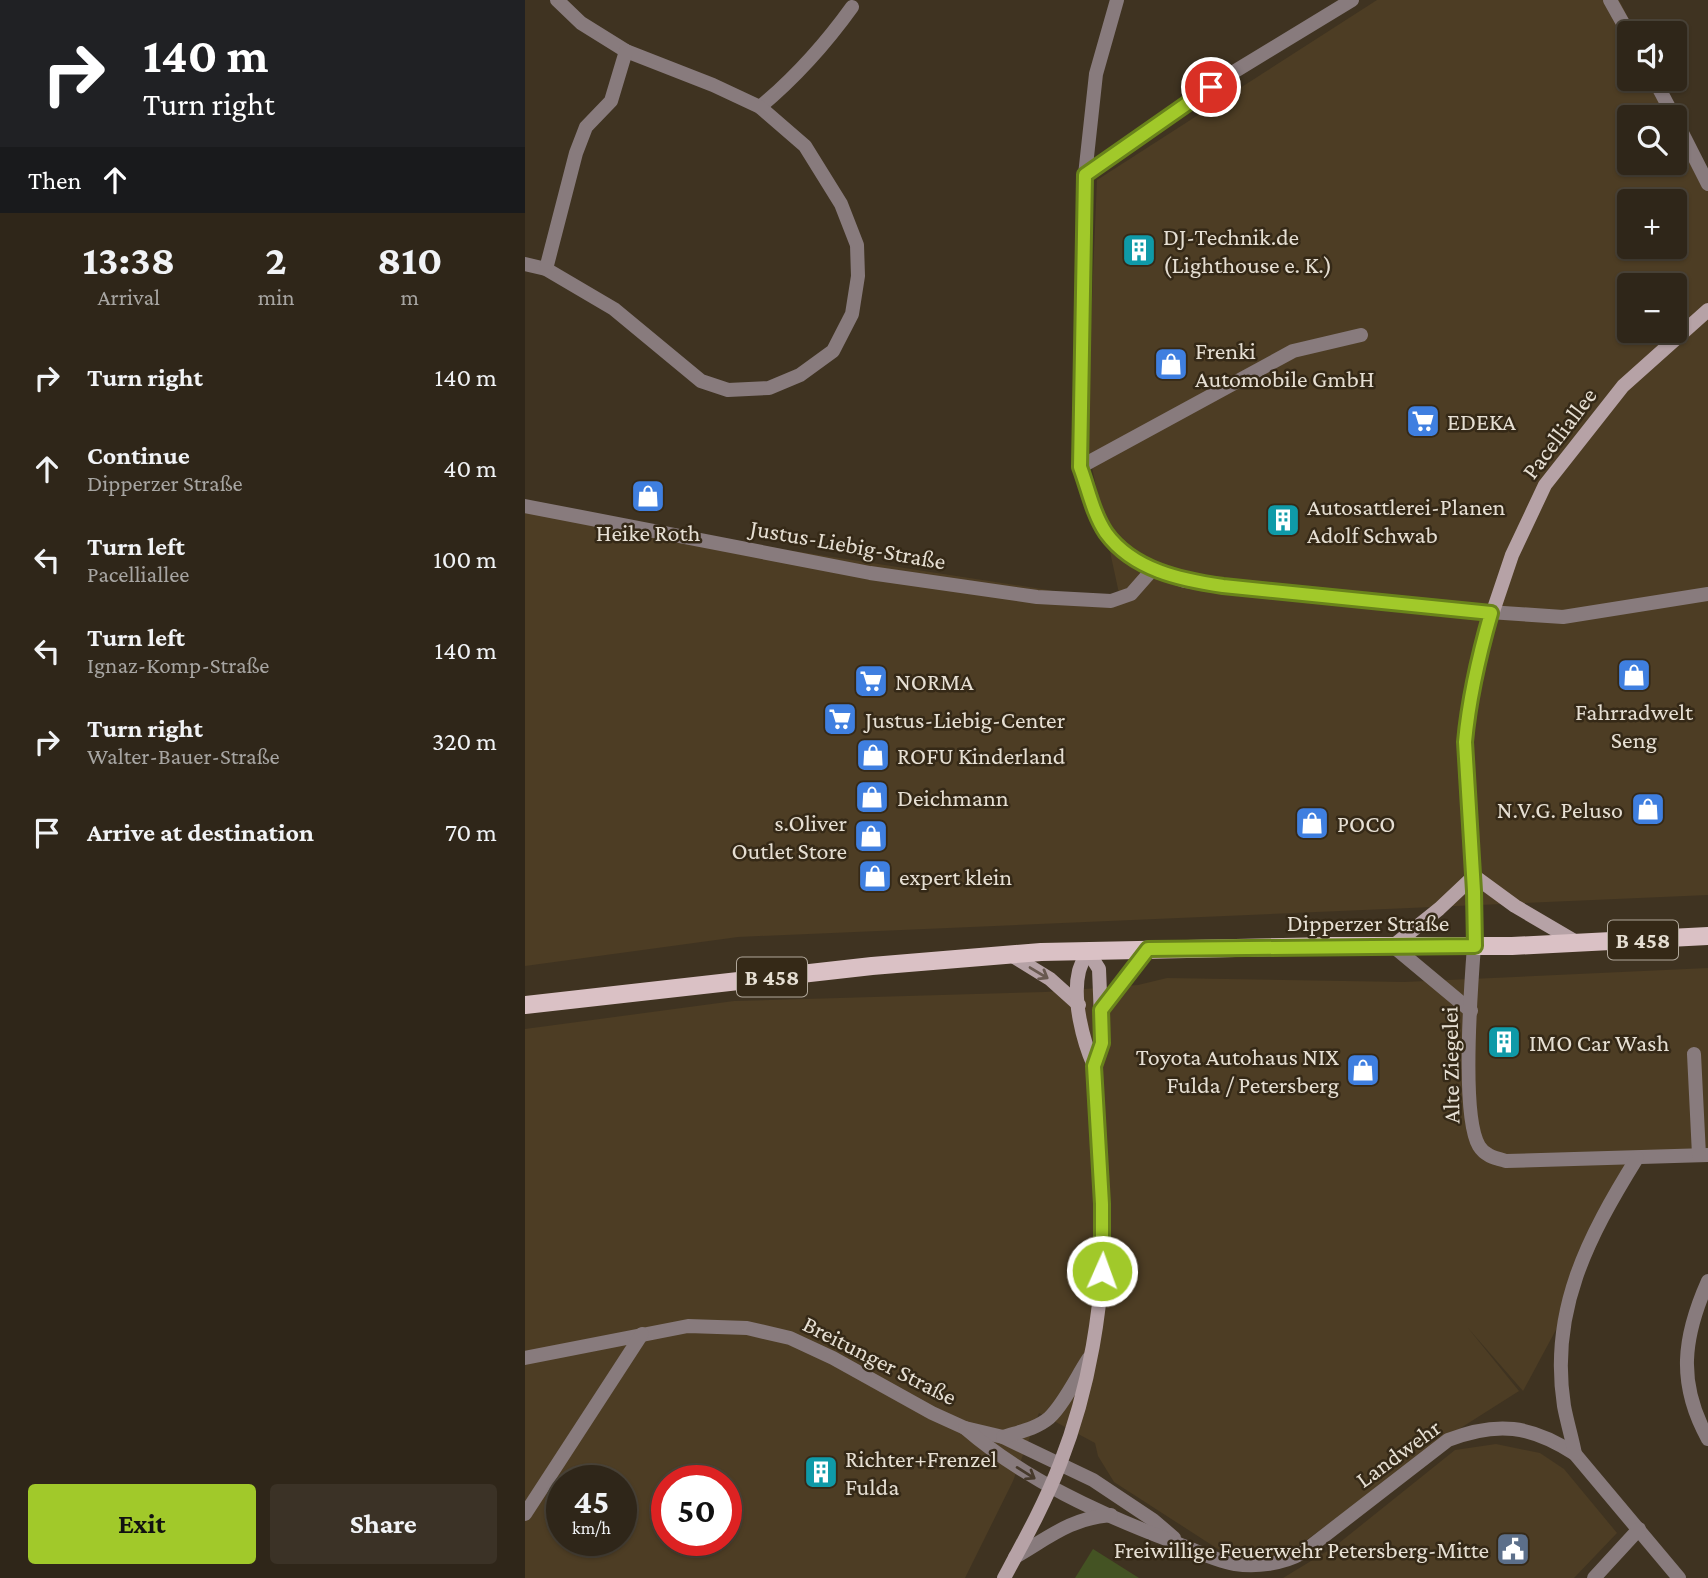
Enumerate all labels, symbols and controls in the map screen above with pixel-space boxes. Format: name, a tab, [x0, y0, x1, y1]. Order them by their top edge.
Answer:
map controls	[1617, 21, 1687, 343]
button: sound	[1617, 21, 1687, 91]
icon: right	[28, 28, 119, 119]
text: 140 m	[143, 28, 268, 83]
pin	[1181, 57, 1241, 117]
icon: arrive	[1192, 68, 1230, 106]
text: Turn right	[143, 86, 275, 122]
button: search	[1617, 105, 1687, 175]
icon: ahead	[96, 161, 134, 199]
text: Then	[28, 166, 82, 195]
button: +	[1617, 189, 1687, 259]
place label: DJ-Technik.de (Lighthouse e. K.)	[1163, 223, 1332, 279]
building icon: DJ-Technik.de (Lighthouse e. K.)	[1120, 231, 1158, 269]
text: 13:38	[82, 236, 175, 283]
text: 2	[265, 236, 287, 283]
text: 810	[377, 236, 443, 283]
button: −	[1617, 273, 1687, 343]
text: Arrival	[98, 284, 160, 310]
text: min	[258, 284, 295, 310]
text: m	[400, 284, 419, 310]
place label: Frenki Automobile GmbH	[1195, 337, 1375, 392]
shop icon: Frenki Automobile GmbH	[1152, 345, 1190, 383]
icon: right	[28, 359, 66, 397]
text: Turn right	[87, 363, 203, 392]
text: 140 m	[435, 363, 497, 392]
street label: Pacelliallee	[1516, 382, 1602, 484]
supermarket icon: EDEKA	[1404, 402, 1442, 440]
place label: EDEKA	[1447, 408, 1516, 435]
text: Continue	[87, 441, 190, 470]
icon: ahead	[28, 450, 66, 488]
text: 40 m	[443, 454, 497, 483]
text: Dipperzer Straße	[87, 470, 243, 496]
shop icon: Heike Roth	[629, 477, 667, 515]
place label: Autosattlerei-Planen Adolf Schwab	[1307, 493, 1506, 548]
building icon: Autosattlerei-Planen Adolf Schwab	[1264, 501, 1302, 539]
street label: Justus-Liebig-Straße	[746, 513, 948, 574]
place label: Heike Roth	[596, 519, 700, 546]
text: Turn left	[87, 532, 185, 561]
icon: left	[28, 541, 66, 579]
text: 100 m	[433, 545, 497, 574]
text: Pacelliallee	[87, 561, 189, 587]
text: Turn left	[87, 623, 185, 652]
icon: left	[28, 632, 66, 670]
text: 140 m	[435, 636, 497, 665]
text: Ignaz-Komp-Straße	[87, 652, 269, 678]
shop icon: Fahrradwelt Seng	[1615, 656, 1653, 694]
supermarket icon: NORMA	[852, 662, 890, 700]
place label: NORMA	[895, 668, 974, 695]
place label: Fahrradwelt Seng	[1575, 698, 1694, 753]
supermarket icon: Justus-Liebig-Center	[821, 700, 859, 738]
place label: Justus-Liebig-Center	[863, 706, 1066, 733]
text: Turn right	[87, 714, 203, 743]
icon: right	[28, 723, 66, 761]
text: 320 m	[432, 727, 497, 756]
shop icon: ROFU Kinderland	[854, 736, 892, 774]
place label: ROFU Kinderland	[897, 742, 1066, 769]
text: Walter-Bauer-Straße	[87, 743, 280, 769]
shop icon: Deichmann	[853, 778, 891, 816]
place label: Deichmann	[897, 784, 1009, 811]
shop icon: N.V.G. Peluso	[1629, 790, 1667, 828]
place label: N.V.G. Peluso	[1497, 796, 1623, 823]
shop icon: POCO	[1293, 804, 1331, 842]
place label: s.Oliver Outlet Store	[731, 809, 847, 864]
place label: POCO	[1337, 810, 1395, 837]
icon: arrive	[28, 814, 66, 852]
shop icon: s.Oliver Outlet Store	[852, 817, 890, 855]
text: Arrive at destination	[87, 818, 314, 847]
text: 70 m	[445, 818, 497, 847]
shop icon: expert klein	[856, 857, 894, 895]
place label: expert klein	[899, 863, 1012, 890]
street label: Dipperzer Straße	[1287, 909, 1449, 936]
road number: B 458	[1608, 920, 1678, 959]
road number: B 458	[737, 958, 807, 996]
one-way arrow	[1029, 966, 1049, 980]
street label: Alte Ziegelei	[1435, 1006, 1465, 1124]
building icon: IMO Car Wash	[1485, 1023, 1523, 1061]
place label: IMO Car Wash	[1529, 1029, 1669, 1056]
place label: Toyota Autohaus NIX Fulda / Petersberg	[1136, 1043, 1339, 1098]
shop icon: Toyota Autohaus NIX Fulda / Petersberg	[1344, 1051, 1382, 1089]
position arrow	[1065, 1234, 1139, 1308]
street label: Breitunger Straße	[799, 1310, 961, 1410]
street label: Landwehr	[1350, 1413, 1446, 1493]
place label: Richter+Frenzel Fulda	[845, 1445, 997, 1500]
building icon: Richter+Frenzel Fulda	[802, 1453, 840, 1491]
speed limit sign: 50	[651, 1465, 742, 1556]
one-way arrow	[1016, 1466, 1036, 1480]
text: 45	[574, 1482, 609, 1521]
button: Exit	[28, 1484, 256, 1564]
button: Share	[270, 1484, 497, 1564]
text: km/h	[572, 1518, 611, 1538]
public building icon: Freiwillige Feuerwehr Petersberg-Mitte	[1494, 1530, 1532, 1568]
place label: Freiwillige Feuerwehr Petersberg-Mitte	[1114, 1536, 1489, 1563]

